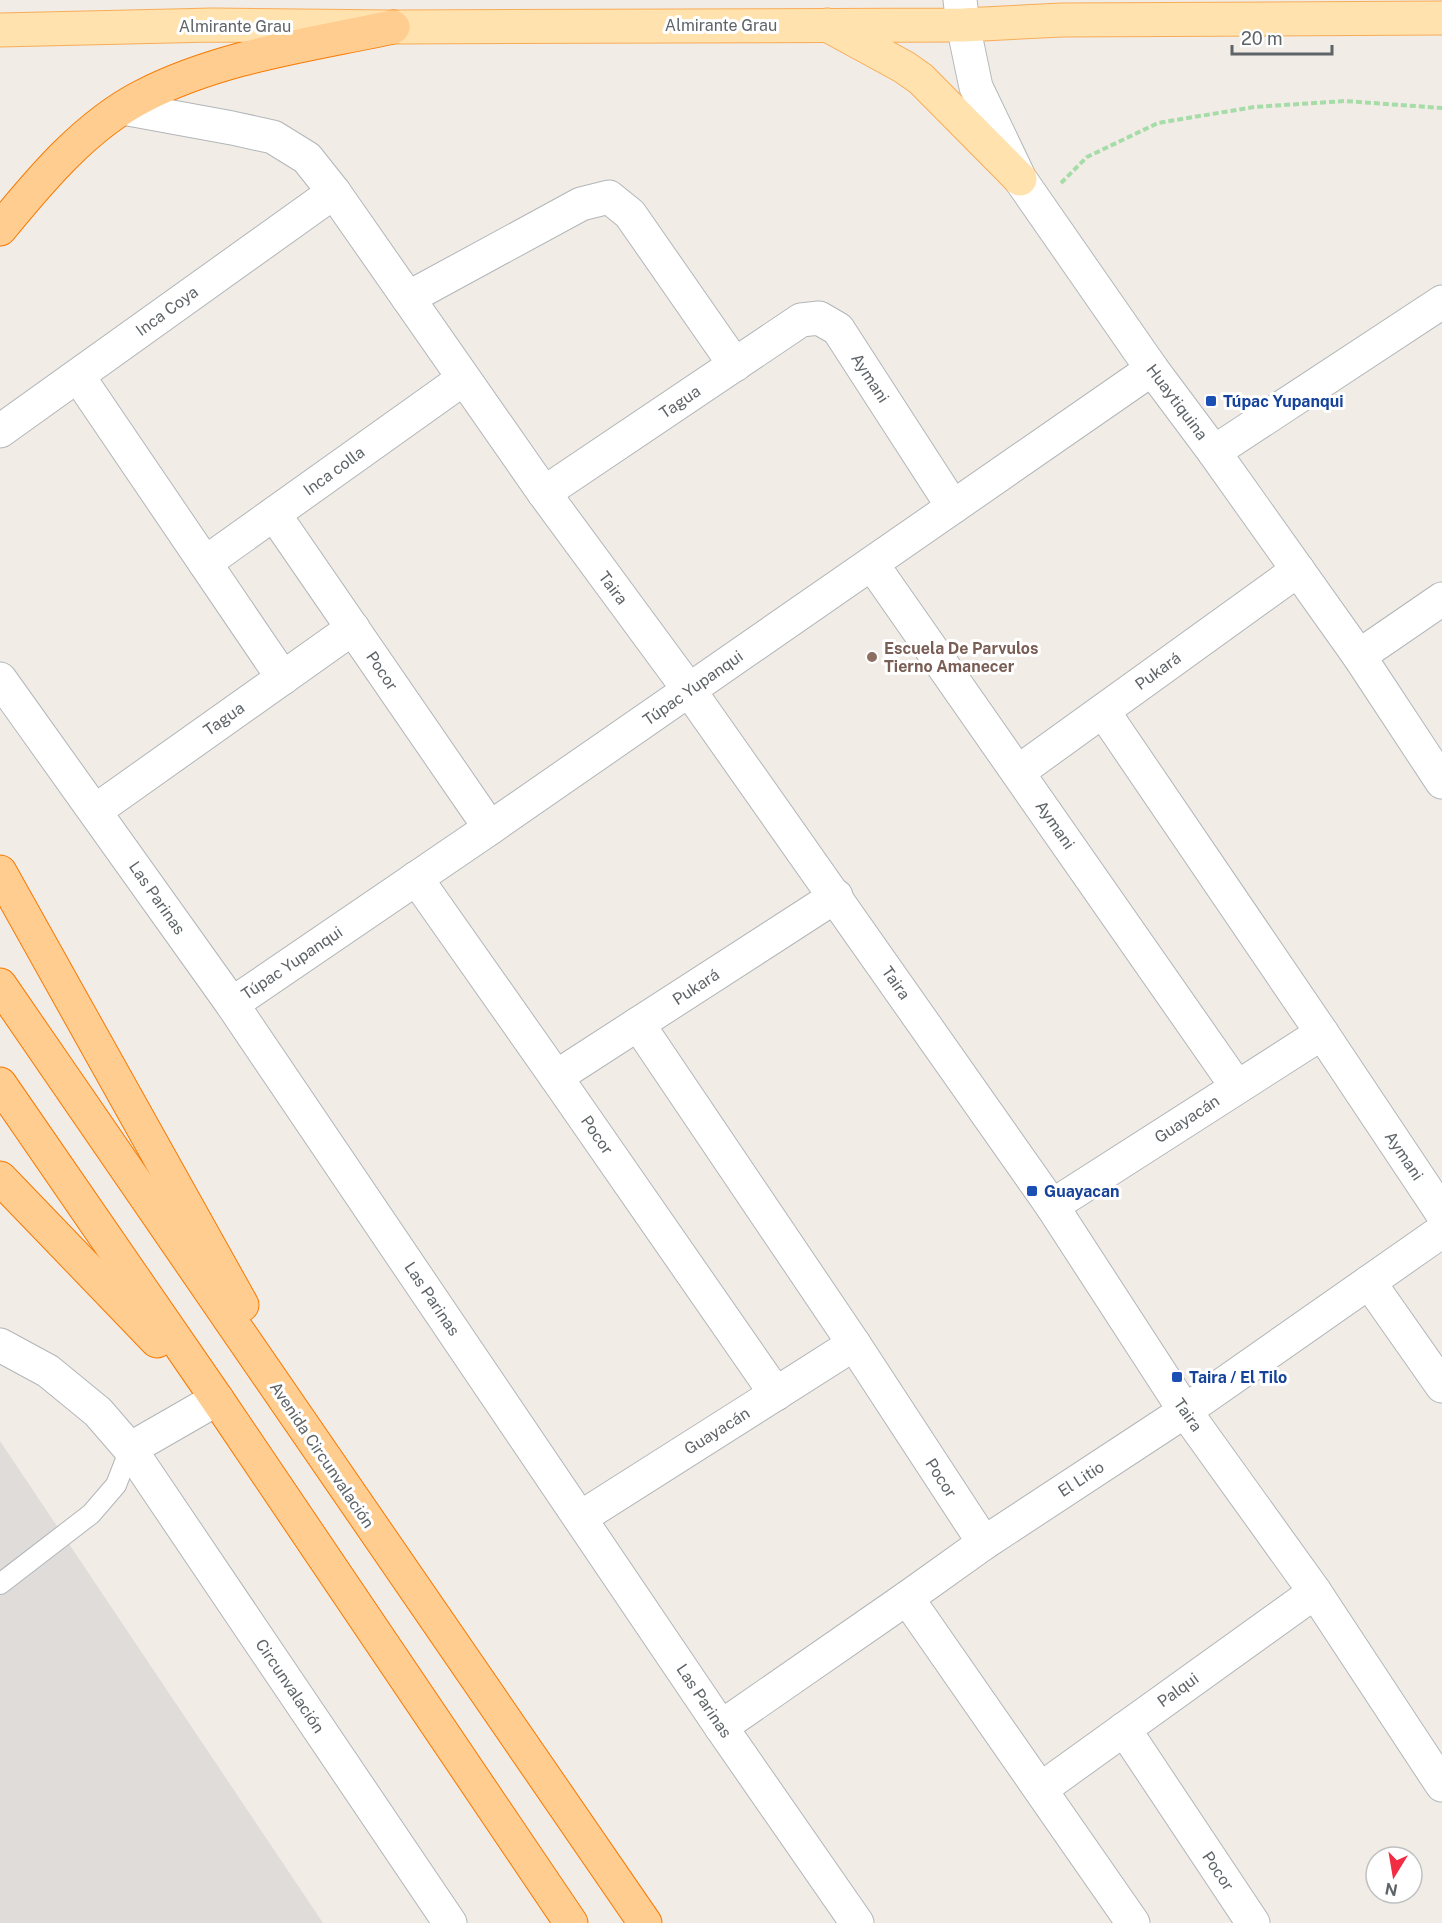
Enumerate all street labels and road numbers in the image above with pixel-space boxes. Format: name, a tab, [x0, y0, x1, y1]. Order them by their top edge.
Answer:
street label: Almirante Grau	[665, 16, 777, 35]
street label: Almirante Grau	[179, 17, 291, 36]
street label: Inca Coya	[132, 282, 202, 340]
street label: Aymani	[847, 350, 893, 406]
street label: Huaytiquina	[1142, 360, 1212, 444]
street label: Tagua	[656, 381, 704, 423]
street label: Inca colla	[300, 443, 368, 499]
street label: Taira	[594, 568, 632, 608]
street label: Túpac Yupanqui	[639, 647, 747, 729]
street label: Pocor	[362, 648, 402, 694]
street label: Pukará	[1131, 648, 1185, 694]
street label: Tagua	[200, 698, 248, 740]
street label: Aymani	[1031, 797, 1079, 853]
street label: Las Parinas	[125, 858, 189, 938]
street label: Túpac Yupanqui	[238, 922, 346, 1004]
street label: Taira	[878, 963, 914, 1003]
street label: Pukará	[669, 965, 723, 1009]
street label: Guayacán	[1151, 1091, 1223, 1147]
street label: Pocor	[577, 1112, 617, 1158]
street label: Aymani	[1381, 1128, 1427, 1184]
street label: Las Parinas	[400, 1258, 464, 1340]
street label: Avenida Circunvalación	[266, 1378, 378, 1532]
street label: Taira	[1170, 1395, 1206, 1435]
street label: Guayacán	[681, 1403, 753, 1459]
street label: Pocor	[921, 1455, 961, 1501]
street label: El Litio	[1054, 1457, 1108, 1501]
street label: Circunvalación	[252, 1635, 328, 1737]
street label: Las Parinas	[672, 1660, 736, 1742]
street label: Palqui	[1154, 1669, 1202, 1711]
street label: Pocor	[1198, 1848, 1238, 1894]

